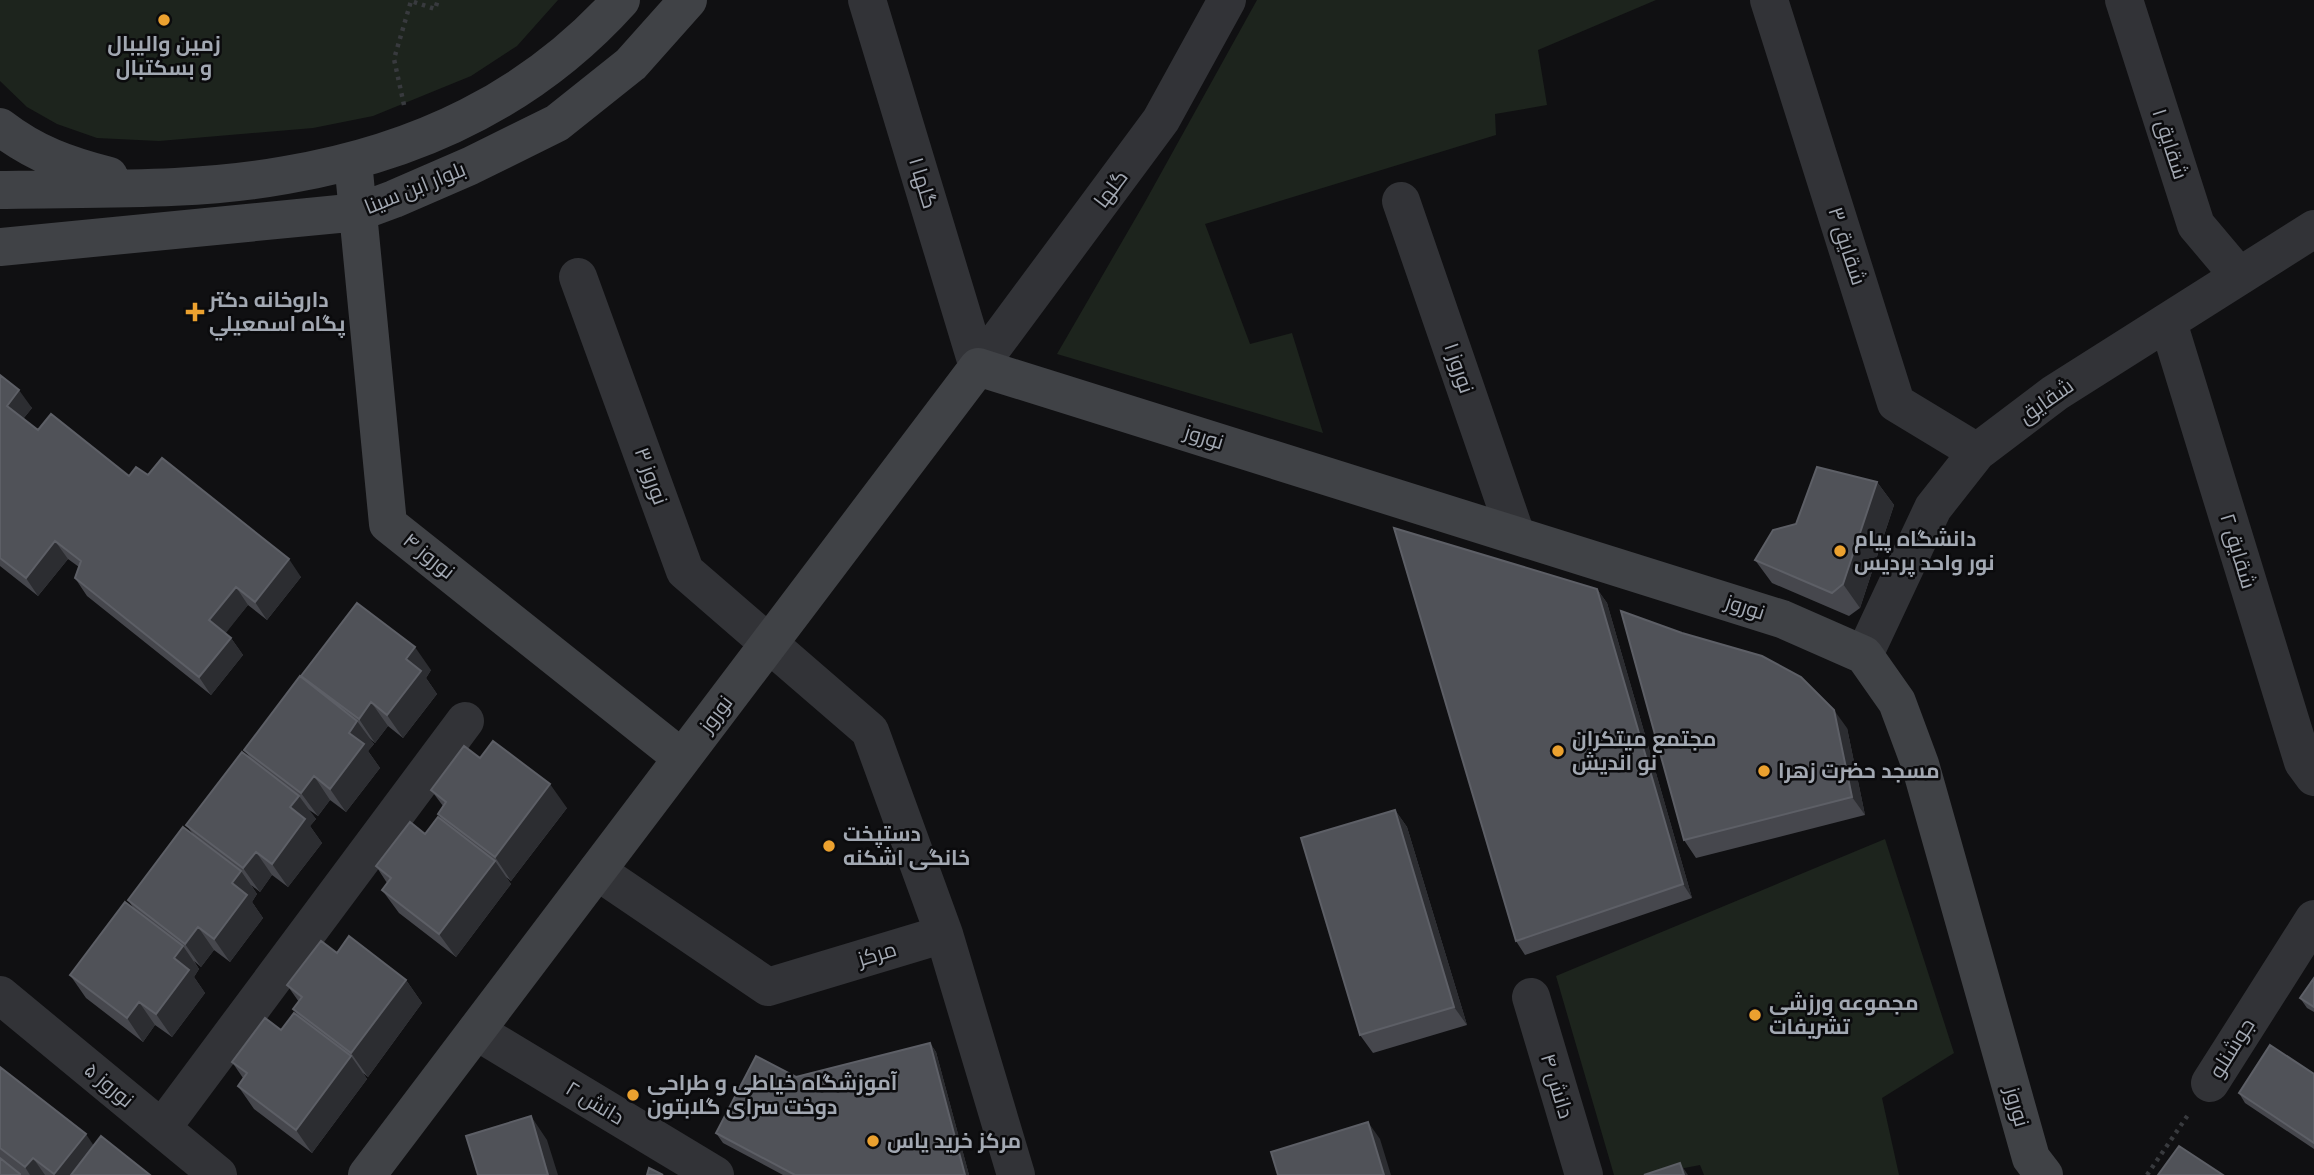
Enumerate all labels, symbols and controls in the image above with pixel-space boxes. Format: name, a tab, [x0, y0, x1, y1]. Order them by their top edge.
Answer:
marker: زمین والیبال و بسکتبال	[156, 12, 172, 28]
place label: زمین والیبال و بسکتبال	[107, 32, 221, 81]
street label: شقایق ۱	[2146, 106, 2193, 183]
street label: گلها ۱	[903, 155, 942, 212]
street label: بلوار ابن سینا	[361, 157, 470, 220]
street label: گلها	[1089, 166, 1134, 213]
street label: شقایق ۳	[1822, 204, 1871, 288]
place label: داروخانه دكتر پگاه اسمعيلي	[208, 288, 346, 341]
marker: داروخانه دكتر پگاه اسمعيلي	[187, 304, 203, 320]
street label: نوروز ۱	[1439, 340, 1479, 396]
street label: شقایق	[2014, 374, 2079, 429]
street label: نوروز	[1180, 419, 1227, 454]
street label: نوروز ۳	[630, 444, 672, 508]
street label: شقایق ۲	[2214, 510, 2261, 592]
place label: دانشگاه پیام نور واحد پردیس	[1854, 527, 1995, 578]
street label: نوروز ۴	[398, 528, 460, 584]
marker: دانشگاه پیام نور واحد پردیس	[1832, 543, 1848, 559]
street label: نوروز	[1721, 589, 1768, 625]
street label: نوروز	[694, 691, 738, 738]
place label: مجتمع میتکران نو اندیش	[1572, 727, 1716, 776]
marker: مجتمع میتکران نو اندیش	[1550, 743, 1566, 759]
place label: مسجد حضرت زهرا	[1778, 759, 1940, 783]
marker: مسجد حضرت زهرا	[1756, 763, 1772, 779]
place label: دستپخت خانگی اشکنه	[843, 822, 970, 870]
marker: دستپخت خانگی اشکنه	[821, 838, 837, 854]
street label: مرکز	[854, 937, 899, 972]
place label: مجموعه ورزشی تشریفات	[1769, 991, 1919, 1039]
marker: مجموعه ورزشی تشریفات	[1747, 1007, 1763, 1023]
street label: جوشنلو	[2204, 1014, 2260, 1082]
street label: دانش ۴	[1535, 1051, 1578, 1122]
street label: نوروز ۵	[80, 1058, 138, 1112]
place label: آموزشگاه خیاطی و طراحی دوخت سرای گلابتون	[647, 1071, 898, 1120]
street label: دانش ۲	[561, 1076, 628, 1131]
street label: نوروز	[2000, 1083, 2034, 1130]
marker: آموزشگاه خیاطی و طراحی دوخت سرای گلابتون	[625, 1087, 641, 1103]
place label: مرکز خرید یاس	[887, 1129, 1021, 1153]
marker: مرکز خرید یاس	[865, 1133, 881, 1149]

